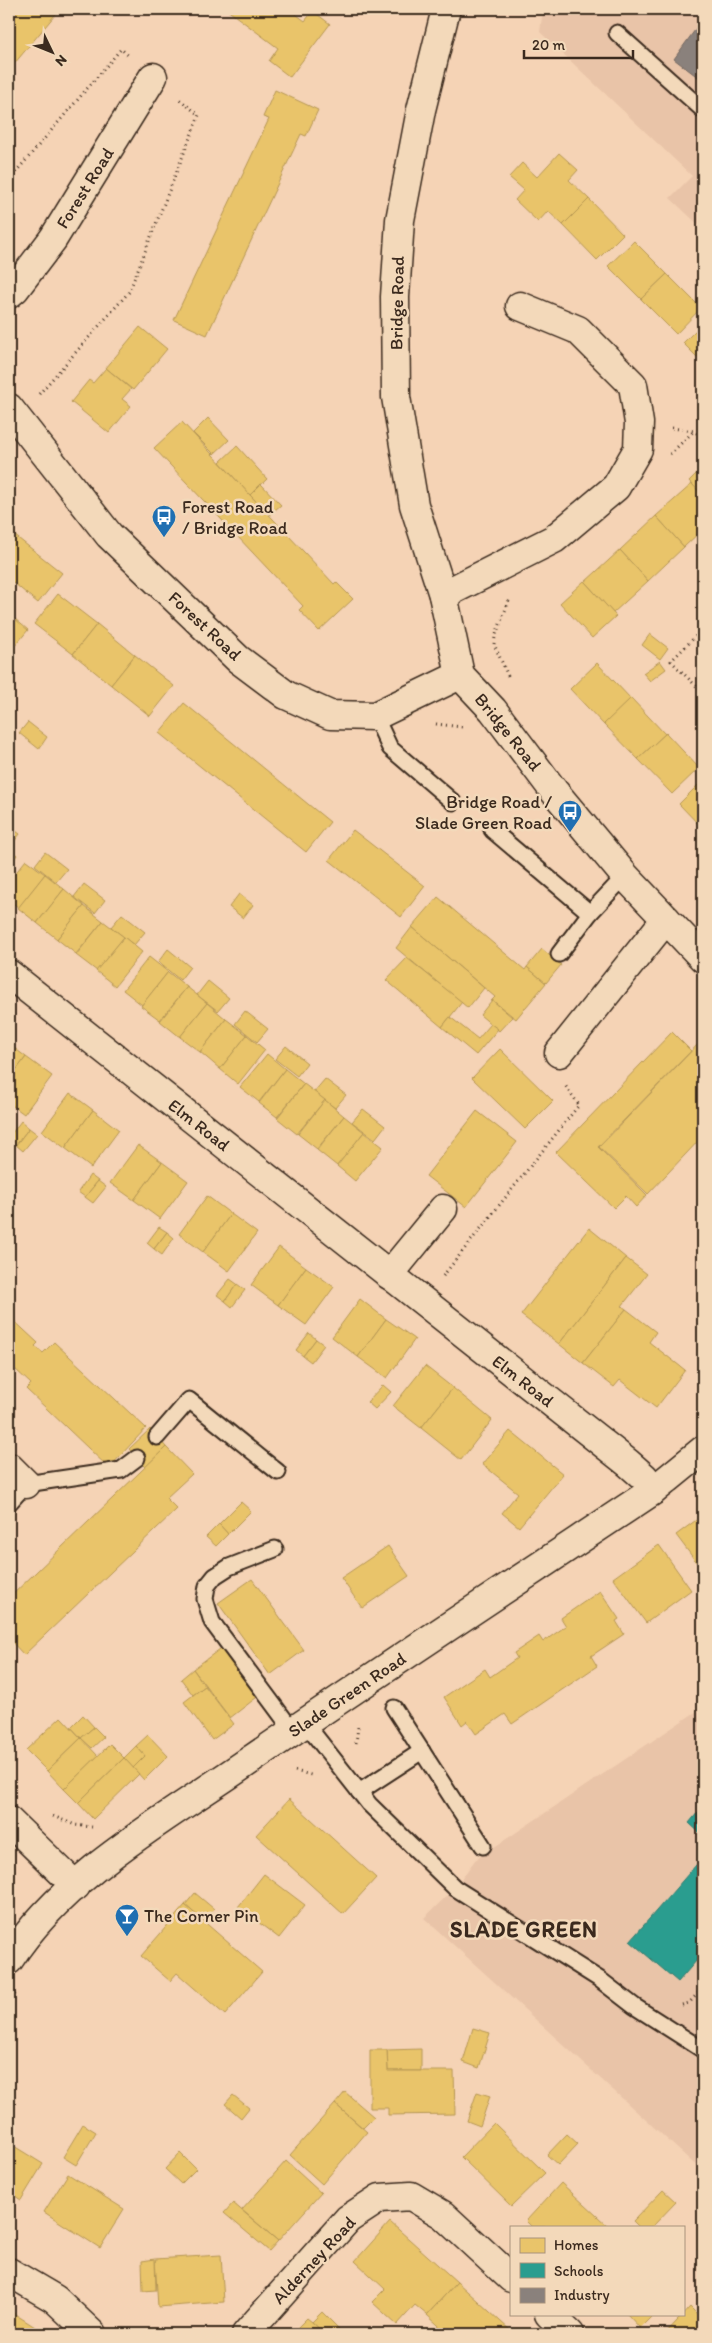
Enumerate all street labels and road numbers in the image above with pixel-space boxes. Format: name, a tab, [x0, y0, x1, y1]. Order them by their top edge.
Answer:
street label: Forest Road	[51, 143, 119, 233]
street label: Bridge Road	[385, 256, 409, 350]
street label: Forest Road	[164, 587, 246, 665]
street label: Bridge Road	[470, 688, 546, 776]
street label: Elm Road	[164, 1094, 234, 1156]
street label: Elm Road	[488, 1350, 558, 1412]
street label: Slade Green Road	[284, 1647, 410, 1742]
street label: Alderney Road	[268, 2211, 361, 2309]

